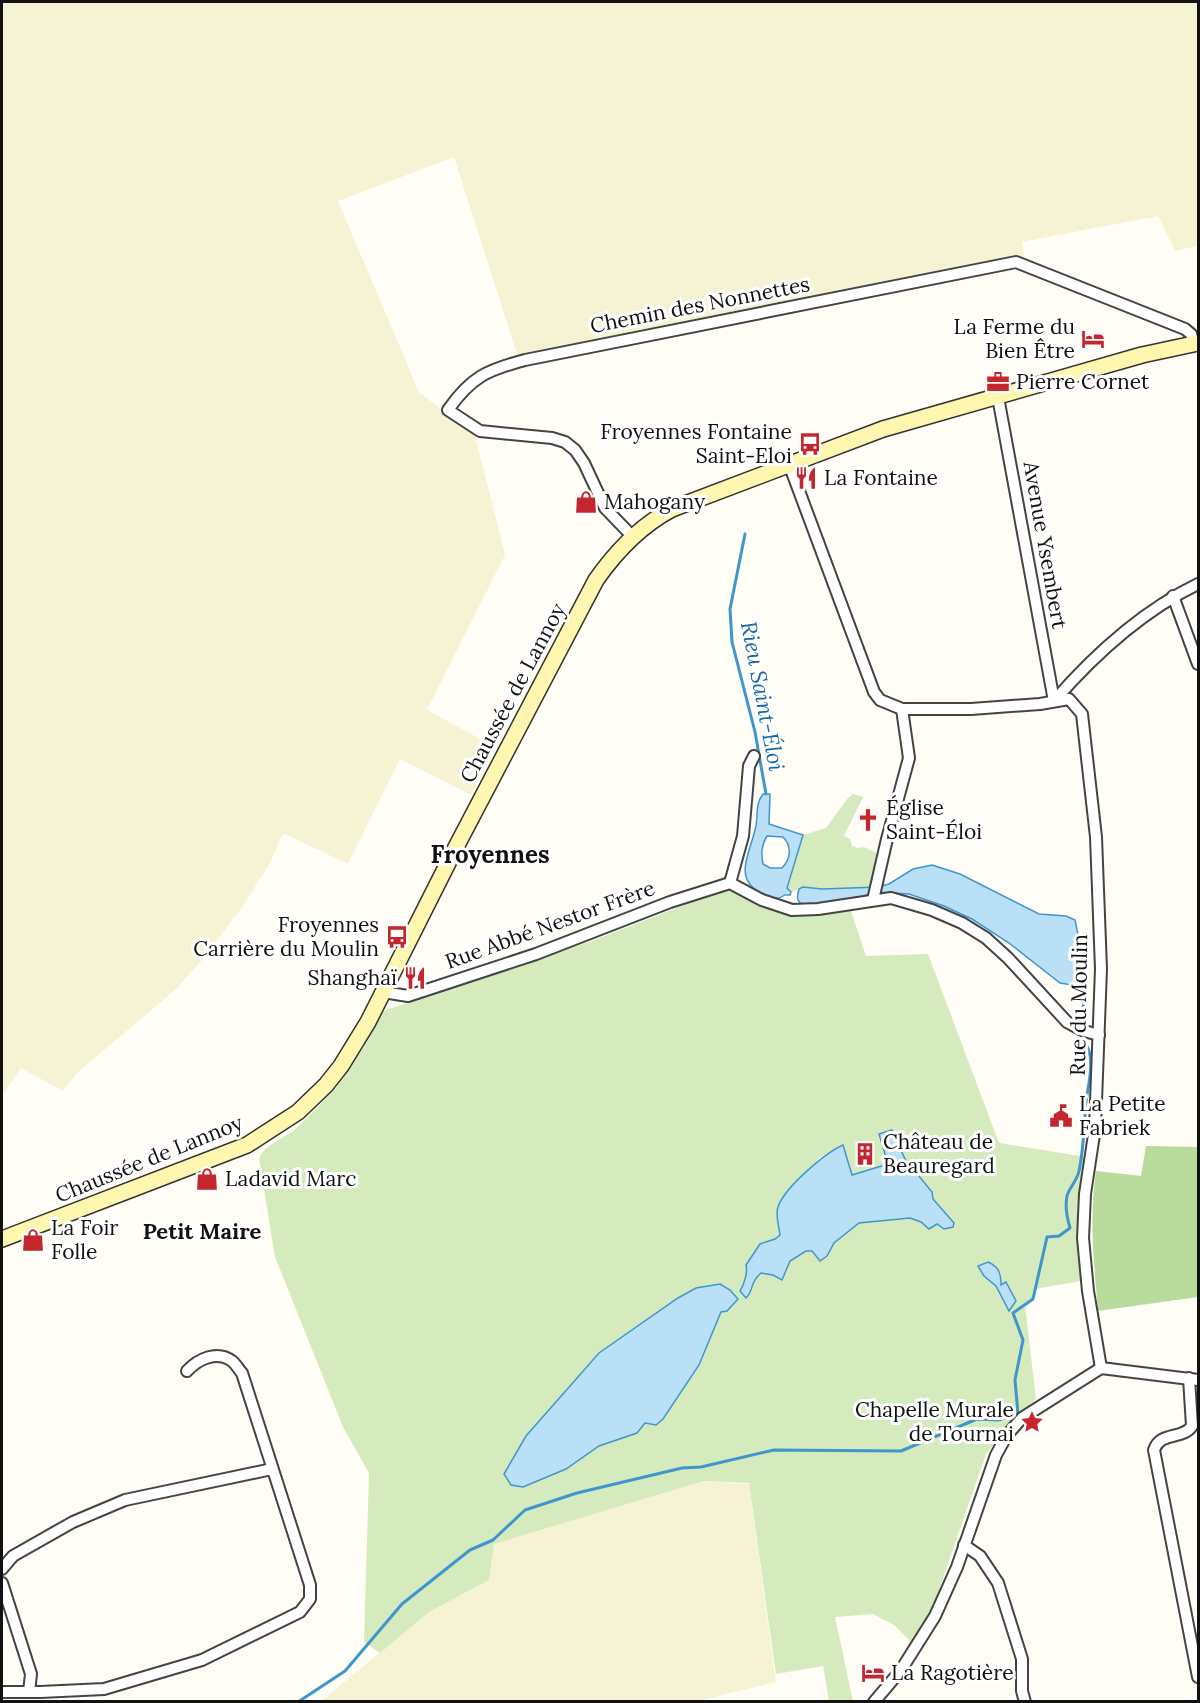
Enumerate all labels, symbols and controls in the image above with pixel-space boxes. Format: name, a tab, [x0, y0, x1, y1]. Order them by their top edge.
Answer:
street label: Chemin des Nonnettes	[588, 270, 812, 339]
place label: La Ferme du Bien Être	[954, 313, 1075, 364]
hotel icon: La Ferme du Bien Être	[1080, 326, 1106, 352]
place label: Pierre Cornet	[1016, 368, 1150, 395]
office icon: Pierre Cornet	[985, 369, 1011, 395]
place label: Froyennes Fontaine Saint-Eloi	[600, 418, 792, 469]
bus stop icon: Froyennes Fontaine Saint-Eloi	[797, 431, 823, 457]
street label: Avenue Ysembert	[1017, 458, 1074, 632]
place label: La Fontaine	[824, 464, 938, 491]
restaurant icon: La Fontaine	[793, 465, 819, 491]
place label: Mahogany	[604, 488, 705, 515]
shop icon: Mahogany	[573, 489, 599, 515]
street label: Chaussée de Lannoy	[454, 598, 571, 787]
water label: Rieu Saint-Éloi	[735, 619, 791, 773]
place label: Église Saint-Éloi	[886, 794, 982, 845]
church icon: Église Saint-Éloi	[855, 807, 881, 833]
district label: Froyennes	[430, 839, 550, 870]
street label: Rue Abbé Nestor Frère	[441, 874, 658, 975]
place label: Froyennes Carrière du Moulin	[193, 911, 379, 962]
bus stop icon: Froyennes Carrière du Moulin	[384, 924, 410, 950]
street label: Rue du Moulin	[1064, 934, 1093, 1076]
place label: Shanghaï	[307, 964, 397, 991]
restaurant icon: Shanghaï	[402, 965, 428, 991]
place label: La Petite Fabriek	[1079, 1090, 1166, 1141]
public building icon: La Petite Fabriek	[1048, 1103, 1074, 1129]
street label: Chaussée de Lannoy	[51, 1109, 246, 1208]
place label: Château de Beauregard	[883, 1128, 995, 1179]
building icon: Château de Beauregard	[852, 1141, 878, 1167]
place label: Ladavid Marc	[225, 1165, 356, 1192]
shop icon: Ladavid Marc	[194, 1166, 220, 1192]
place label: La Foir Folle	[51, 1214, 118, 1265]
district label: Petit Maire	[143, 1217, 262, 1245]
shop icon: La Foir Folle	[20, 1227, 46, 1253]
place label: Chapelle Murale de Tournai	[855, 1396, 1014, 1447]
place icon: Chapelle Murale de Tournai	[1019, 1409, 1045, 1435]
place label: La Ragotière	[891, 1659, 1014, 1686]
hotel icon: La Ragotière	[860, 1660, 886, 1686]

